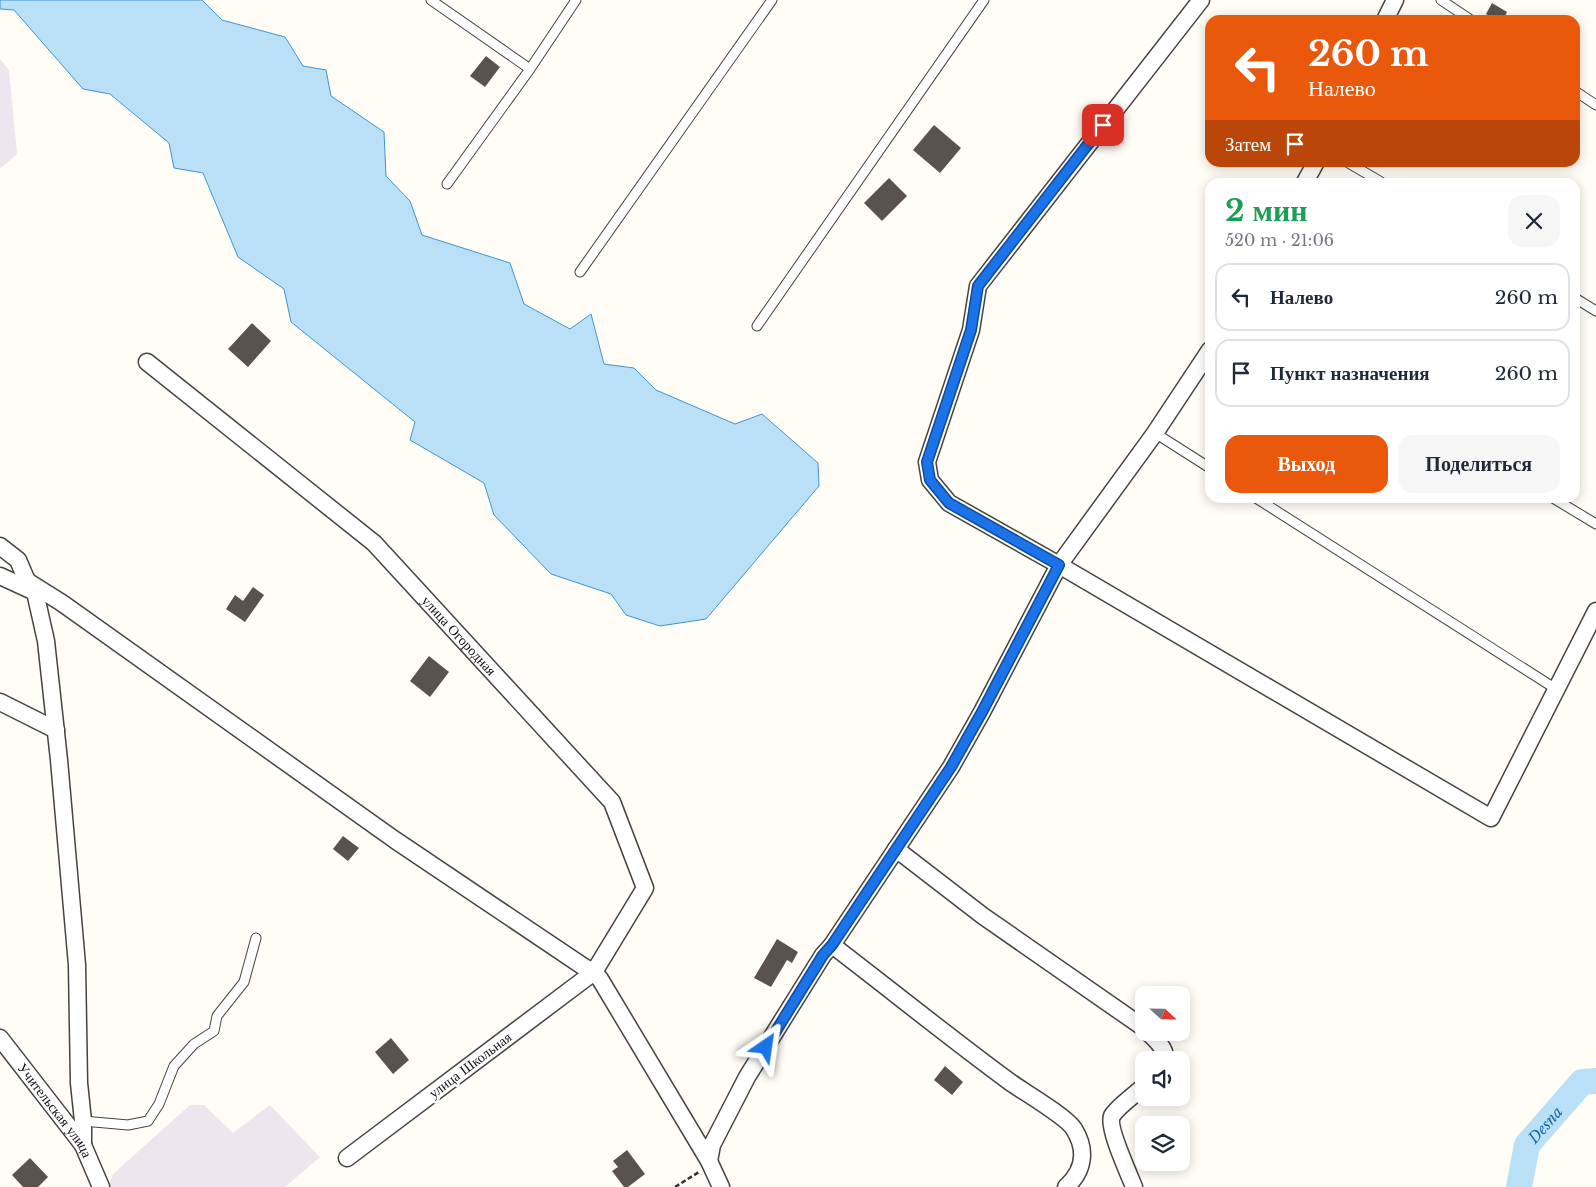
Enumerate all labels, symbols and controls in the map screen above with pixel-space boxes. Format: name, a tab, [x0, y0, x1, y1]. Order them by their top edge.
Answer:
text: 260 m	[1308, 32, 1429, 75]
icon: left	[1225, 35, 1290, 100]
text: Налево	[1308, 75, 1376, 102]
pin	[1082, 104, 1124, 146]
icon: arrive	[1089, 111, 1117, 139]
icon: arrive	[1281, 130, 1309, 158]
text: Затем	[1225, 133, 1271, 156]
text: 2 мин	[1225, 192, 1308, 229]
button: close	[1508, 195, 1560, 247]
text: 520 m · 21:06	[1225, 230, 1334, 250]
icon: left	[1227, 283, 1255, 311]
text: Налево	[1270, 286, 1333, 309]
text: 260 m	[1495, 286, 1558, 309]
icon: arrive	[1227, 359, 1255, 387]
text: Пункт назначения	[1270, 362, 1430, 385]
text: 260 m	[1495, 362, 1558, 385]
button: Выход	[1225, 435, 1388, 493]
button: Поделиться	[1398, 435, 1560, 493]
street label: улица Огородная	[418, 592, 501, 680]
north arrow	[1135, 986, 1190, 1041]
map controls	[1135, 986, 1190, 1171]
position arrow	[739, 1020, 791, 1072]
street label: улица Школьная	[425, 1028, 515, 1102]
button: sound	[1135, 1051, 1190, 1106]
street label: Учительская улица	[14, 1059, 97, 1161]
water label: Desna	[1523, 1102, 1566, 1148]
button: layers	[1135, 1116, 1190, 1171]

